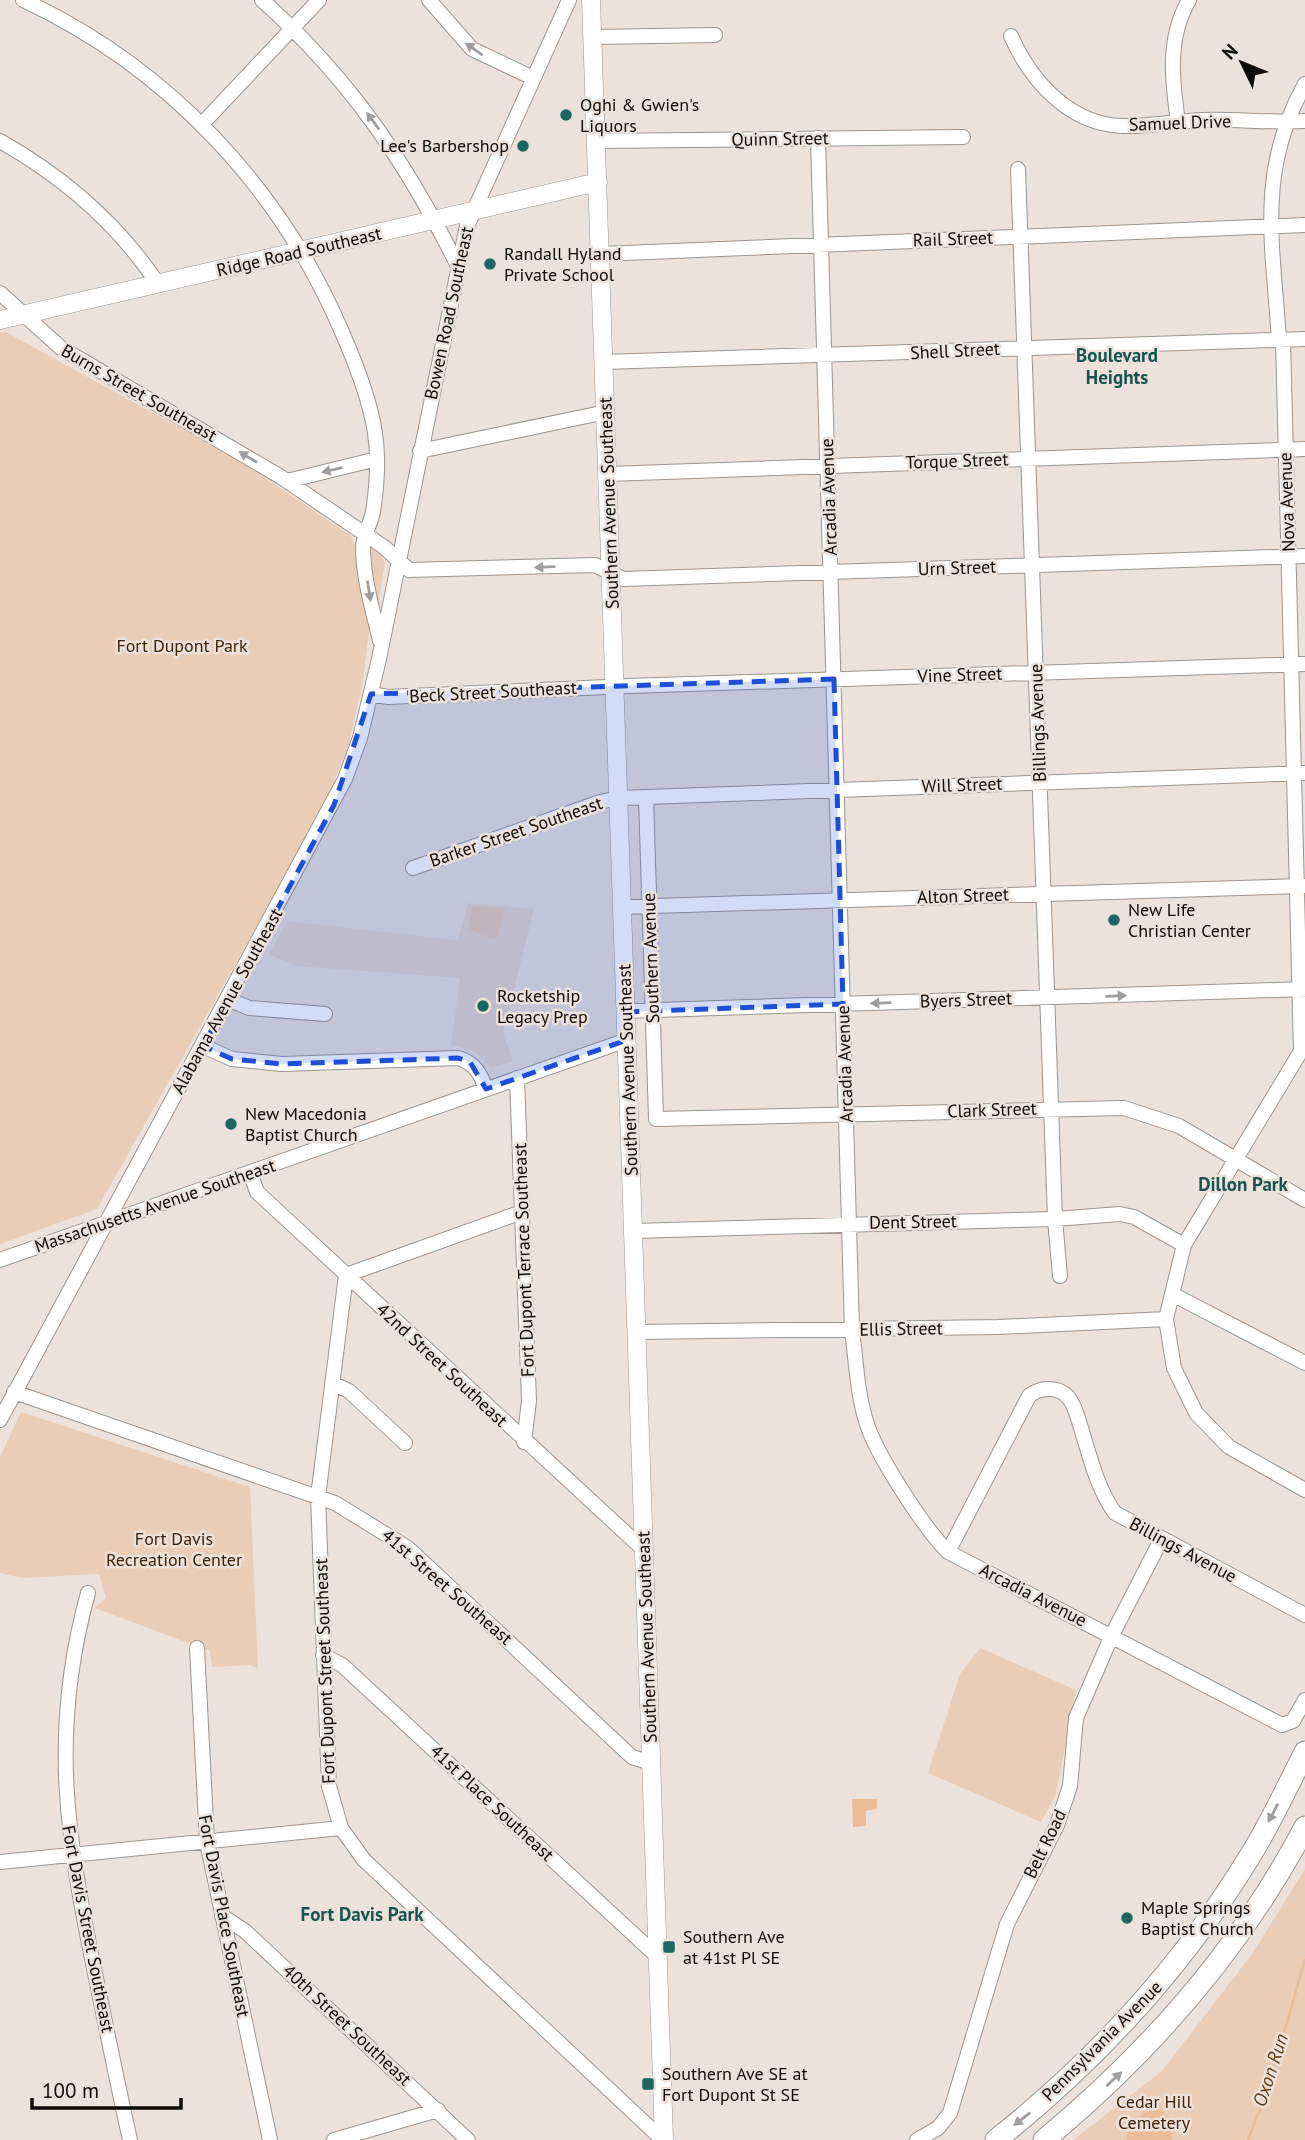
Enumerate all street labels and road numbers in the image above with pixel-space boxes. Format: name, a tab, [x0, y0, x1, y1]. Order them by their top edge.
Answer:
street label: Samuel Drive	[1128, 109, 1232, 136]
street label: Quinn Street	[731, 126, 829, 151]
street label: Ridge Road Southeast	[214, 221, 383, 282]
street label: Bowen Road Southeast	[419, 224, 478, 402]
street label: Rail Street	[912, 226, 994, 251]
street label: Shell Street	[910, 337, 1000, 364]
street label: Burns Street Southeast	[57, 339, 221, 447]
street label: Southern Avenue Southeast	[593, 397, 624, 609]
street label: Arcadia Avenue	[815, 438, 842, 556]
street label: Torque Street	[905, 447, 1009, 474]
street label: Nova Avenue	[1273, 452, 1300, 552]
street label: Urn Street	[917, 555, 997, 580]
street label: Vine Street	[916, 662, 1003, 688]
street label: Billings Avenue	[1024, 664, 1051, 782]
street label: Beck Street Southeast	[409, 676, 577, 707]
street label: Will Street	[921, 772, 1003, 797]
street label: Barker Street Southeast	[426, 791, 605, 872]
street label: Alton Street	[917, 882, 1009, 909]
street label: Southern Avenue	[637, 892, 664, 1024]
street label: Alabama Avenue Southeast	[166, 904, 287, 1098]
street label: Southern Avenue Southeast	[612, 964, 643, 1176]
street label: Byers Street	[919, 986, 1013, 1013]
street label: Arcadia Avenue	[831, 1005, 858, 1123]
street label: Clark Street	[947, 1096, 1037, 1123]
street label: Fort Dupont Terrace Southeast	[508, 1143, 539, 1377]
street label: Massachusetts Avenue Southeast	[31, 1153, 278, 1258]
street label: Dent Street	[869, 1209, 957, 1234]
street label: 42nd Street Southeast	[372, 1298, 513, 1431]
street label: Ellis Street	[859, 1316, 943, 1341]
street label: Billings Avenue	[1126, 1512, 1241, 1587]
street label: 41st Street Southeast	[377, 1524, 517, 1650]
street label: Southern Avenue Southeast	[631, 1531, 662, 1743]
street label: Fort Dupont Street Southeast	[309, 1558, 340, 1784]
street label: Arcadia Avenue	[976, 1558, 1091, 1631]
street label: 41st Place Southeast	[426, 1739, 559, 1866]
street label: Belt Road	[1018, 1806, 1071, 1882]
street label: Fort Davis Place Southeast	[194, 1813, 255, 2019]
street label: Fort Davis Street Southeast	[57, 1823, 120, 2034]
street label: 40th Street Southeast	[278, 1959, 417, 2090]
street label: Pennsylvania Avenue	[1037, 1976, 1167, 2106]

